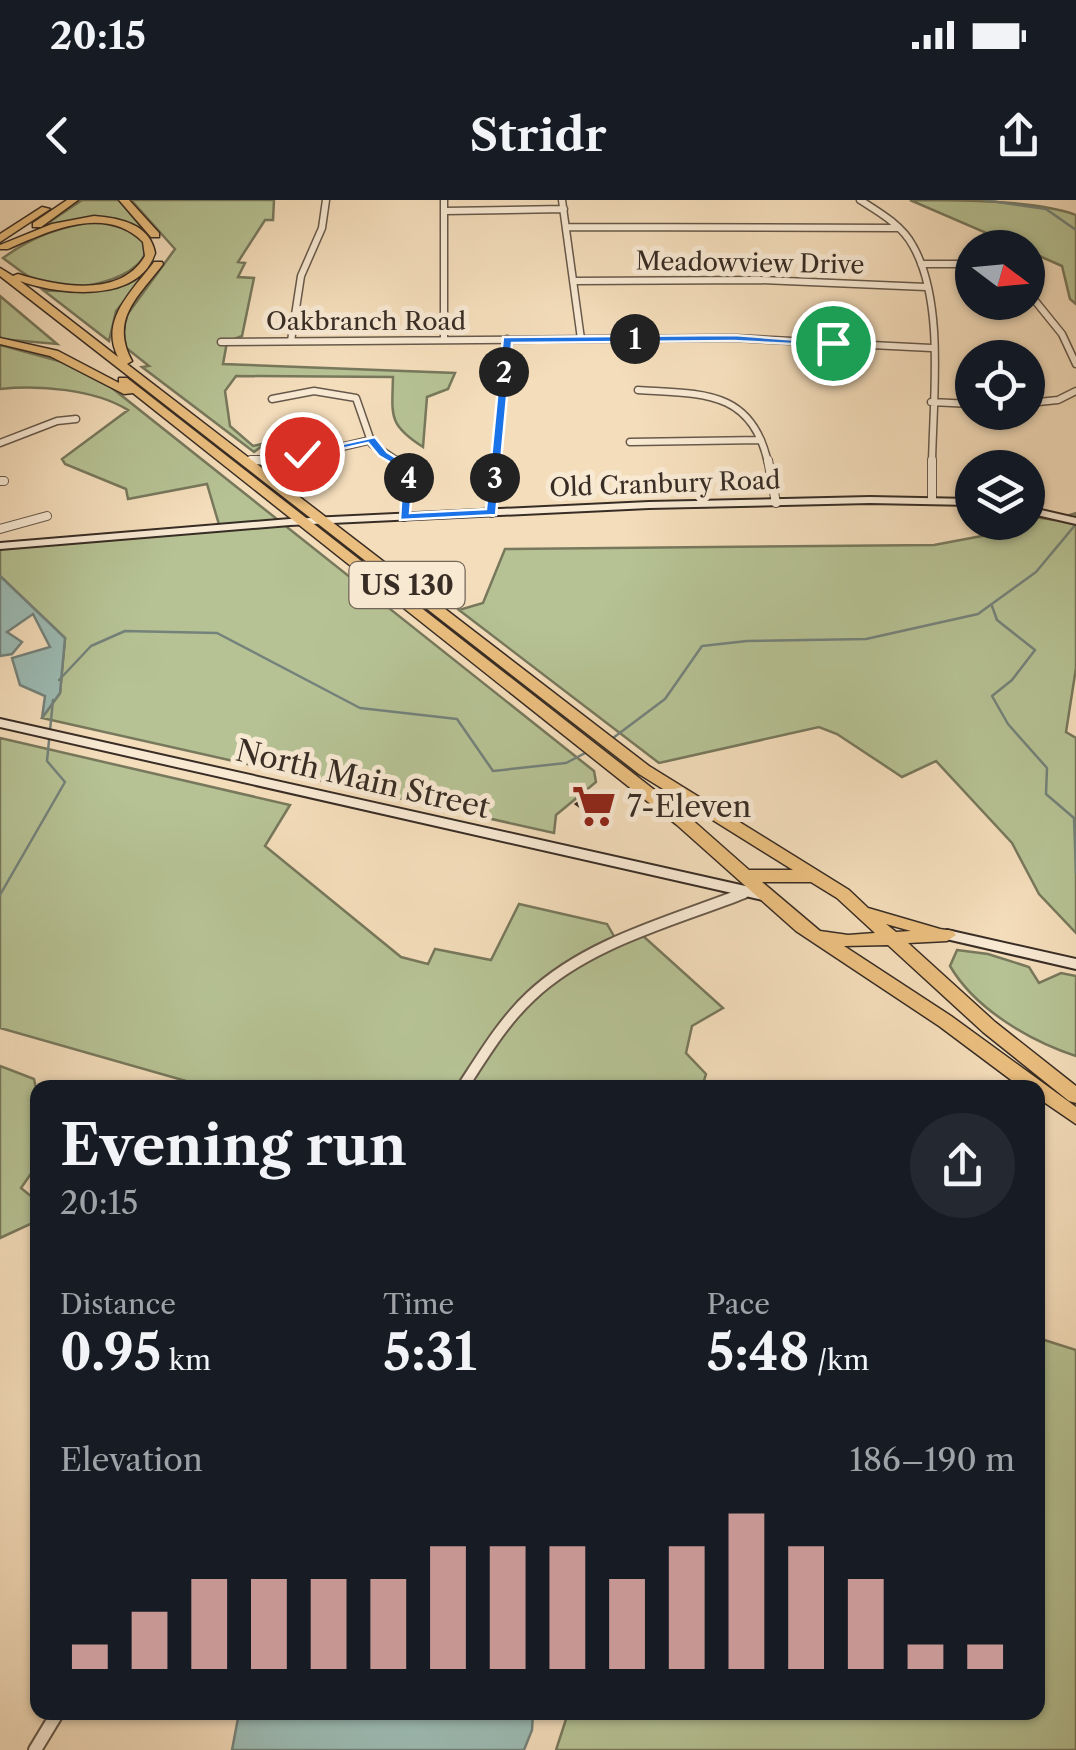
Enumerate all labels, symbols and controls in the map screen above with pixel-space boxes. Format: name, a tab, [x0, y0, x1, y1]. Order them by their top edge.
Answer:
text: 20:15	[50, 12, 146, 59]
text: Stridr	[470, 107, 606, 163]
icon: back	[30, 108, 85, 163]
icon: share	[991, 108, 1046, 163]
north arrow	[955, 230, 1045, 320]
map controls	[955, 230, 1045, 540]
street label: Meadowview Drive	[635, 246, 865, 280]
pin	[791, 301, 876, 386]
street label: Oakbranch Road	[266, 306, 466, 337]
pin: 1	[610, 314, 660, 364]
icon: arrive	[806, 316, 861, 371]
text: 1	[629, 322, 641, 356]
button: locate	[955, 340, 1045, 430]
pin: 2	[479, 347, 529, 397]
text: 2	[496, 355, 512, 389]
pin	[260, 412, 345, 497]
icon: check	[275, 427, 330, 482]
button: layers	[955, 450, 1045, 540]
pin: 4	[384, 453, 434, 503]
pin: 3	[470, 453, 520, 503]
text: 4	[401, 461, 417, 495]
text: 3	[487, 461, 503, 495]
street label: Old Cranbury Road	[549, 464, 781, 504]
road number: US 130	[350, 562, 464, 608]
street label: North Main Street	[233, 732, 494, 826]
supermarket icon: 7-Eleven	[570, 782, 618, 830]
place label: 7-Eleven	[627, 788, 752, 825]
text: Evening run	[60, 1112, 407, 1179]
button: share	[910, 1113, 1015, 1218]
text: 20:15	[60, 1183, 139, 1222]
text: Distance	[60, 1287, 176, 1321]
text: Time	[383, 1287, 454, 1321]
text: Pace	[707, 1287, 770, 1321]
text: 0.95	[60, 1321, 161, 1383]
text: 5:31	[383, 1321, 477, 1383]
text: 5:48	[707, 1321, 810, 1383]
text: km	[161, 1343, 211, 1377]
text: /km	[810, 1343, 869, 1377]
text: Elevation	[60, 1440, 203, 1479]
text: 186–190 m	[850, 1440, 1015, 1479]

